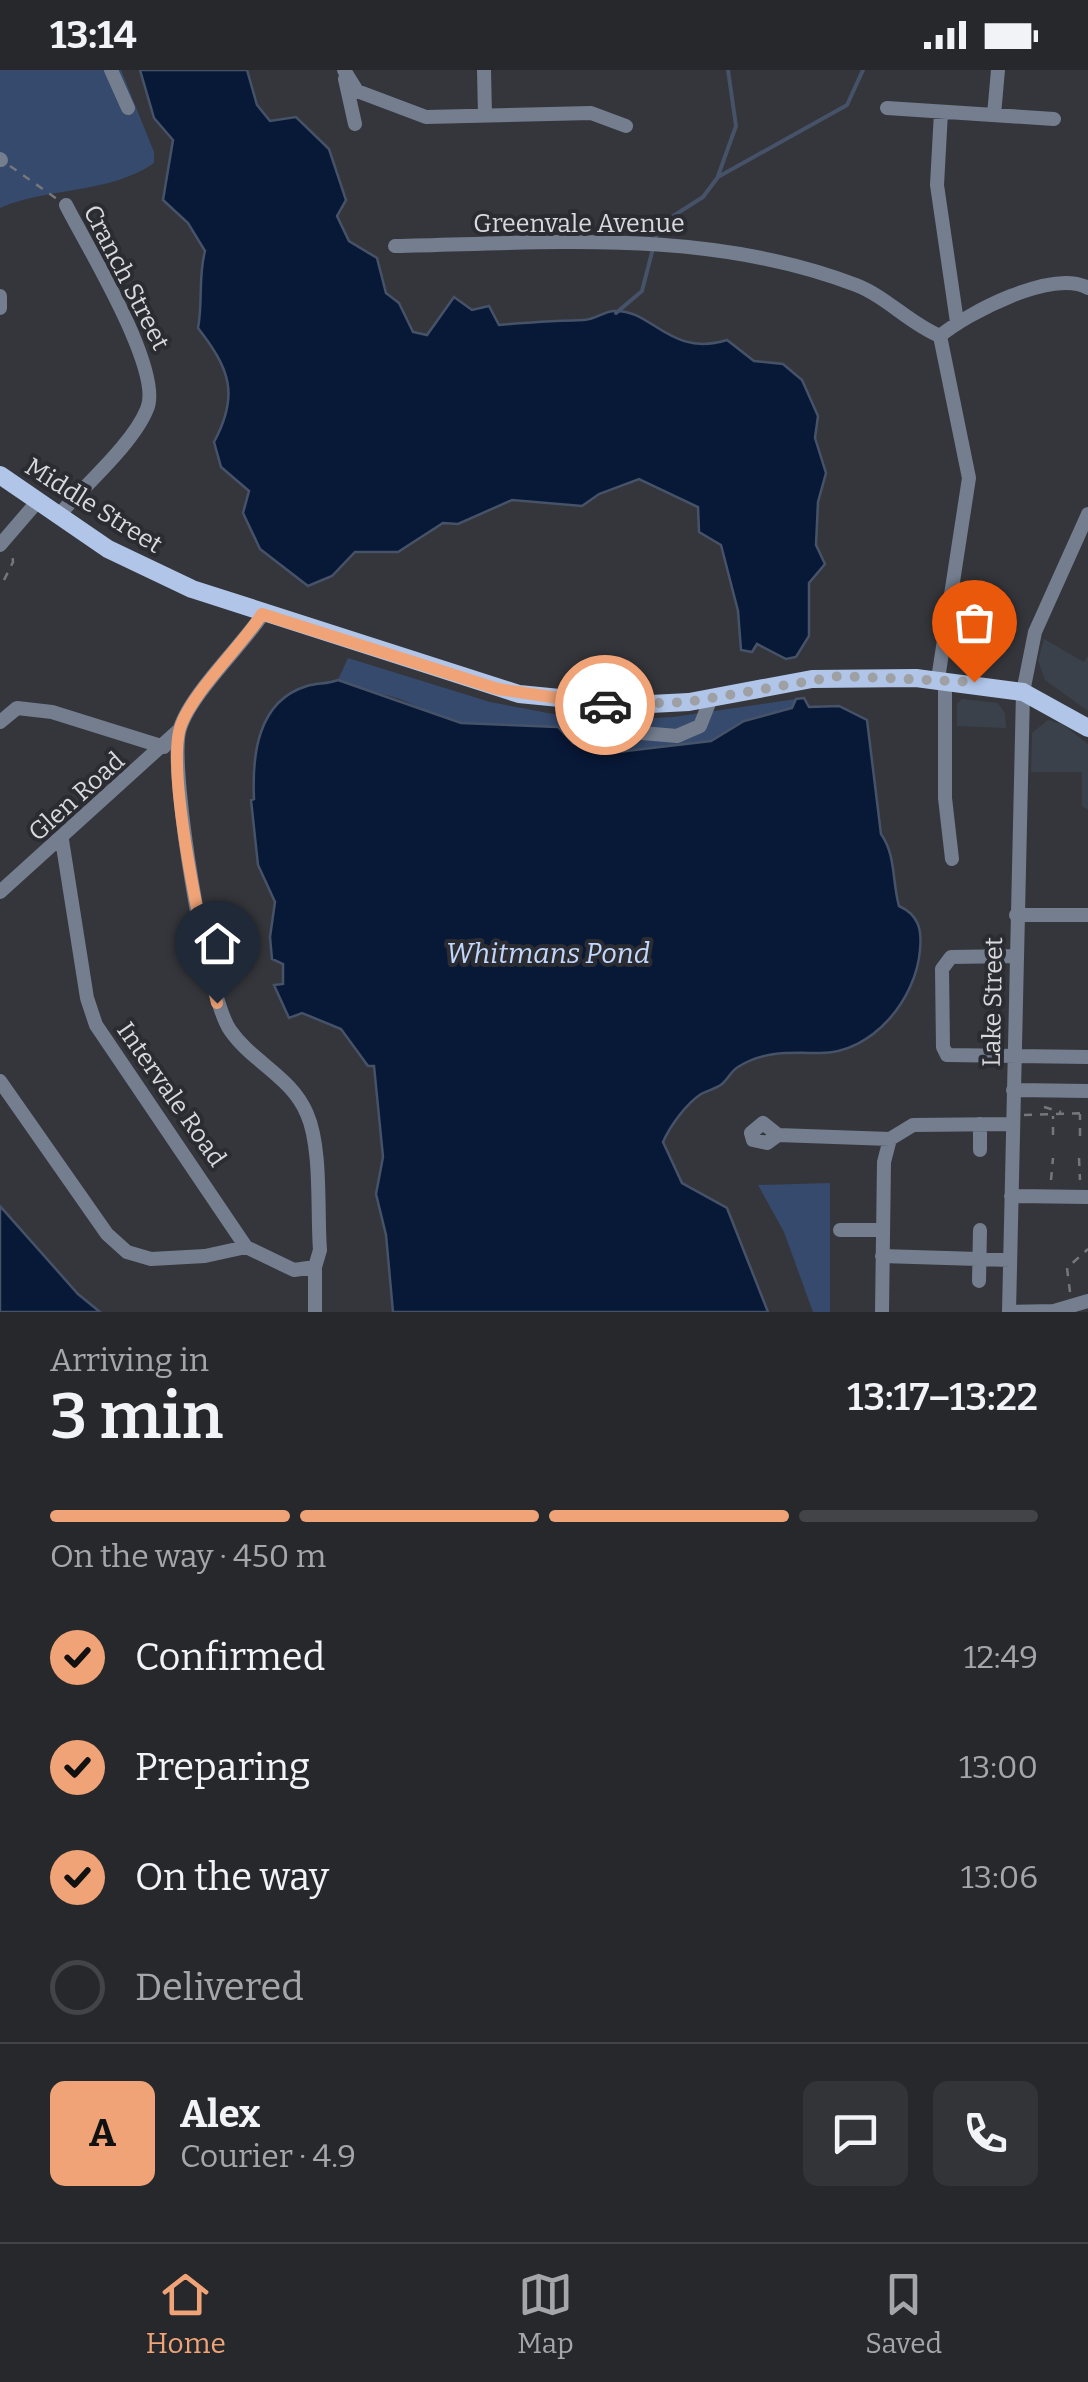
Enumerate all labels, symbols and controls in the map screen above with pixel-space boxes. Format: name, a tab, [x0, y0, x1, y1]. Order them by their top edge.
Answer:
text: 13:14	[50, 12, 137, 58]
street label: Cranch Street	[77, 200, 175, 355]
street label: Greenvale Avenue	[473, 209, 685, 239]
street label: Middle Street	[19, 452, 168, 560]
pin	[932, 580, 1017, 683]
icon: bag	[947, 595, 1002, 650]
courier	[555, 655, 655, 755]
icon: car	[578, 678, 633, 733]
street label: Glen Road	[23, 746, 131, 848]
pin	[175, 901, 260, 1004]
icon: home	[190, 916, 245, 971]
water label: Whitmans Pond	[446, 937, 650, 970]
street label: Lake Street	[977, 937, 1009, 1067]
street label: Intervale Road	[110, 1017, 232, 1173]
text: Arriving in	[50, 1341, 209, 1379]
text: 13:17–13:22	[847, 1374, 1038, 1420]
text: 3 min	[50, 1377, 223, 1455]
text: On the way · 450 m	[50, 1537, 326, 1575]
icon: check	[50, 1630, 105, 1685]
text: Confirmed	[135, 1634, 325, 1680]
text: 12:49	[963, 1638, 1038, 1676]
icon: check	[50, 1740, 105, 1795]
text: Preparing	[135, 1744, 310, 1790]
text: 13:00	[959, 1748, 1038, 1786]
icon: check	[50, 1850, 105, 1905]
text: On the way	[135, 1854, 329, 1900]
text: 13:06	[961, 1858, 1038, 1896]
text: Delivered	[135, 1964, 304, 2010]
button: chat	[803, 2081, 908, 2186]
button: phone	[933, 2081, 1038, 2186]
text: Alex	[180, 2091, 260, 2137]
text: A	[89, 2110, 116, 2156]
text: Courier · 4.9	[180, 2137, 356, 2175]
tab: Home	[146, 2267, 226, 2360]
tab: Map	[517, 2267, 574, 2360]
tab: Saved	[865, 2267, 942, 2360]

